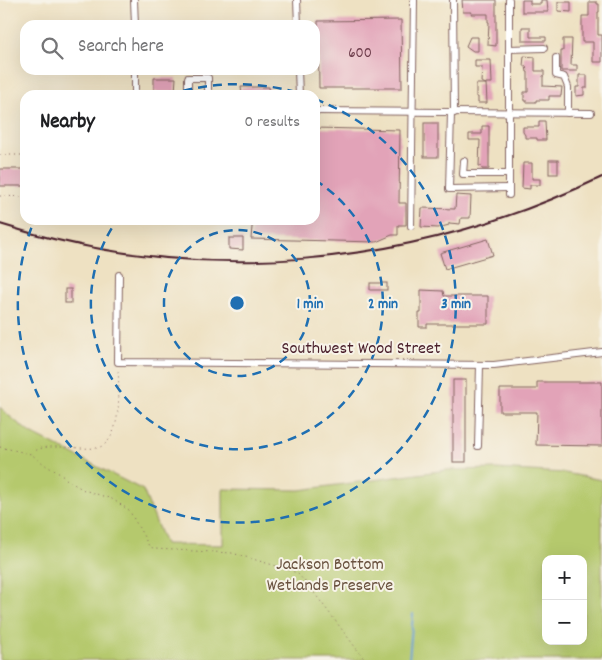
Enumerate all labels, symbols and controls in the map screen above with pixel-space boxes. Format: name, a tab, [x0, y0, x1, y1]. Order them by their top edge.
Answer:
search box	[20, 20, 320, 75]
icon: search	[38, 34, 66, 62]
text: Search here	[78, 34, 164, 61]
house number: 600	[348, 43, 372, 65]
text: Nearby	[40, 108, 95, 138]
text: 0 results	[245, 111, 300, 134]
centre of rings	[228, 294, 246, 312]
text: 1 min	[297, 294, 323, 316]
text: 2 min	[368, 294, 398, 316]
text: 3 min	[441, 294, 471, 316]
street label: Southwest Wood Street	[281, 337, 441, 362]
park label: Jackson Bottom Wetlands Preserve	[267, 553, 393, 599]
map controls	[542, 555, 587, 645]
button: +	[542, 555, 587, 600]
button: −	[542, 600, 587, 645]

